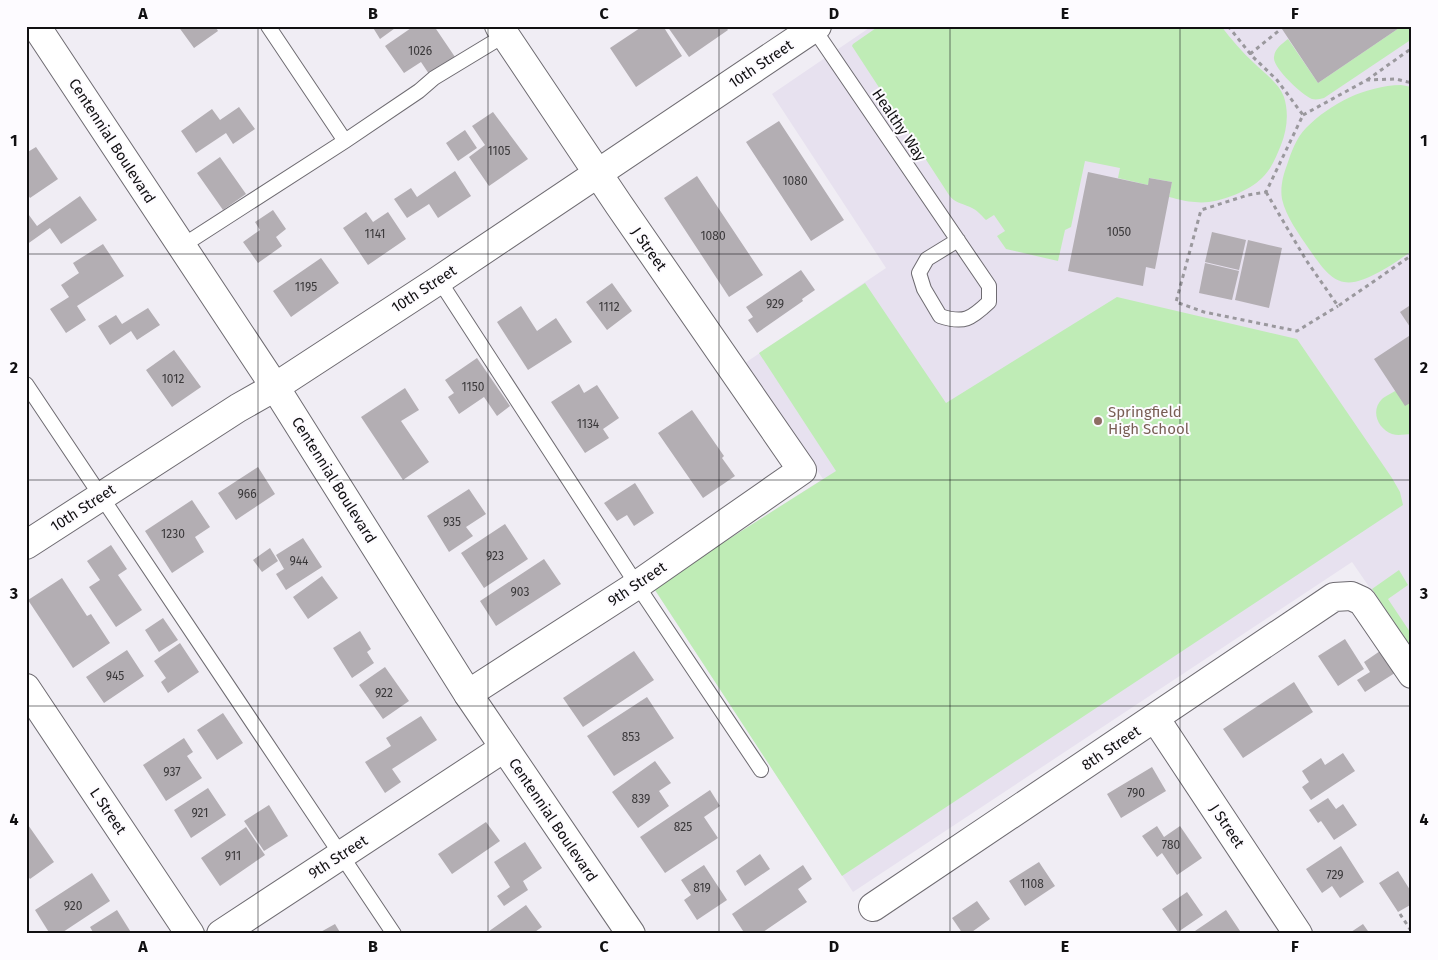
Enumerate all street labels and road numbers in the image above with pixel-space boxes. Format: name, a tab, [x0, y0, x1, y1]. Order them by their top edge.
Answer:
street label: 10th Street	[725, 36, 797, 92]
street label: Centennial Boulevard	[65, 75, 159, 207]
street label: Healthy Way	[868, 85, 930, 165]
street label: J Street	[628, 224, 671, 275]
street label: 10th Street	[388, 261, 460, 317]
street label: Centennial Boulevard	[288, 414, 380, 546]
street label: 10th Street	[47, 480, 119, 536]
street label: 9th Street	[604, 558, 670, 610]
street label: 8th Street	[1078, 721, 1144, 774]
street label: Centennial Boulevard	[505, 755, 601, 885]
street label: L Street	[86, 784, 130, 838]
street label: J Street	[1206, 801, 1249, 852]
street label: 9th Street	[305, 831, 371, 883]

